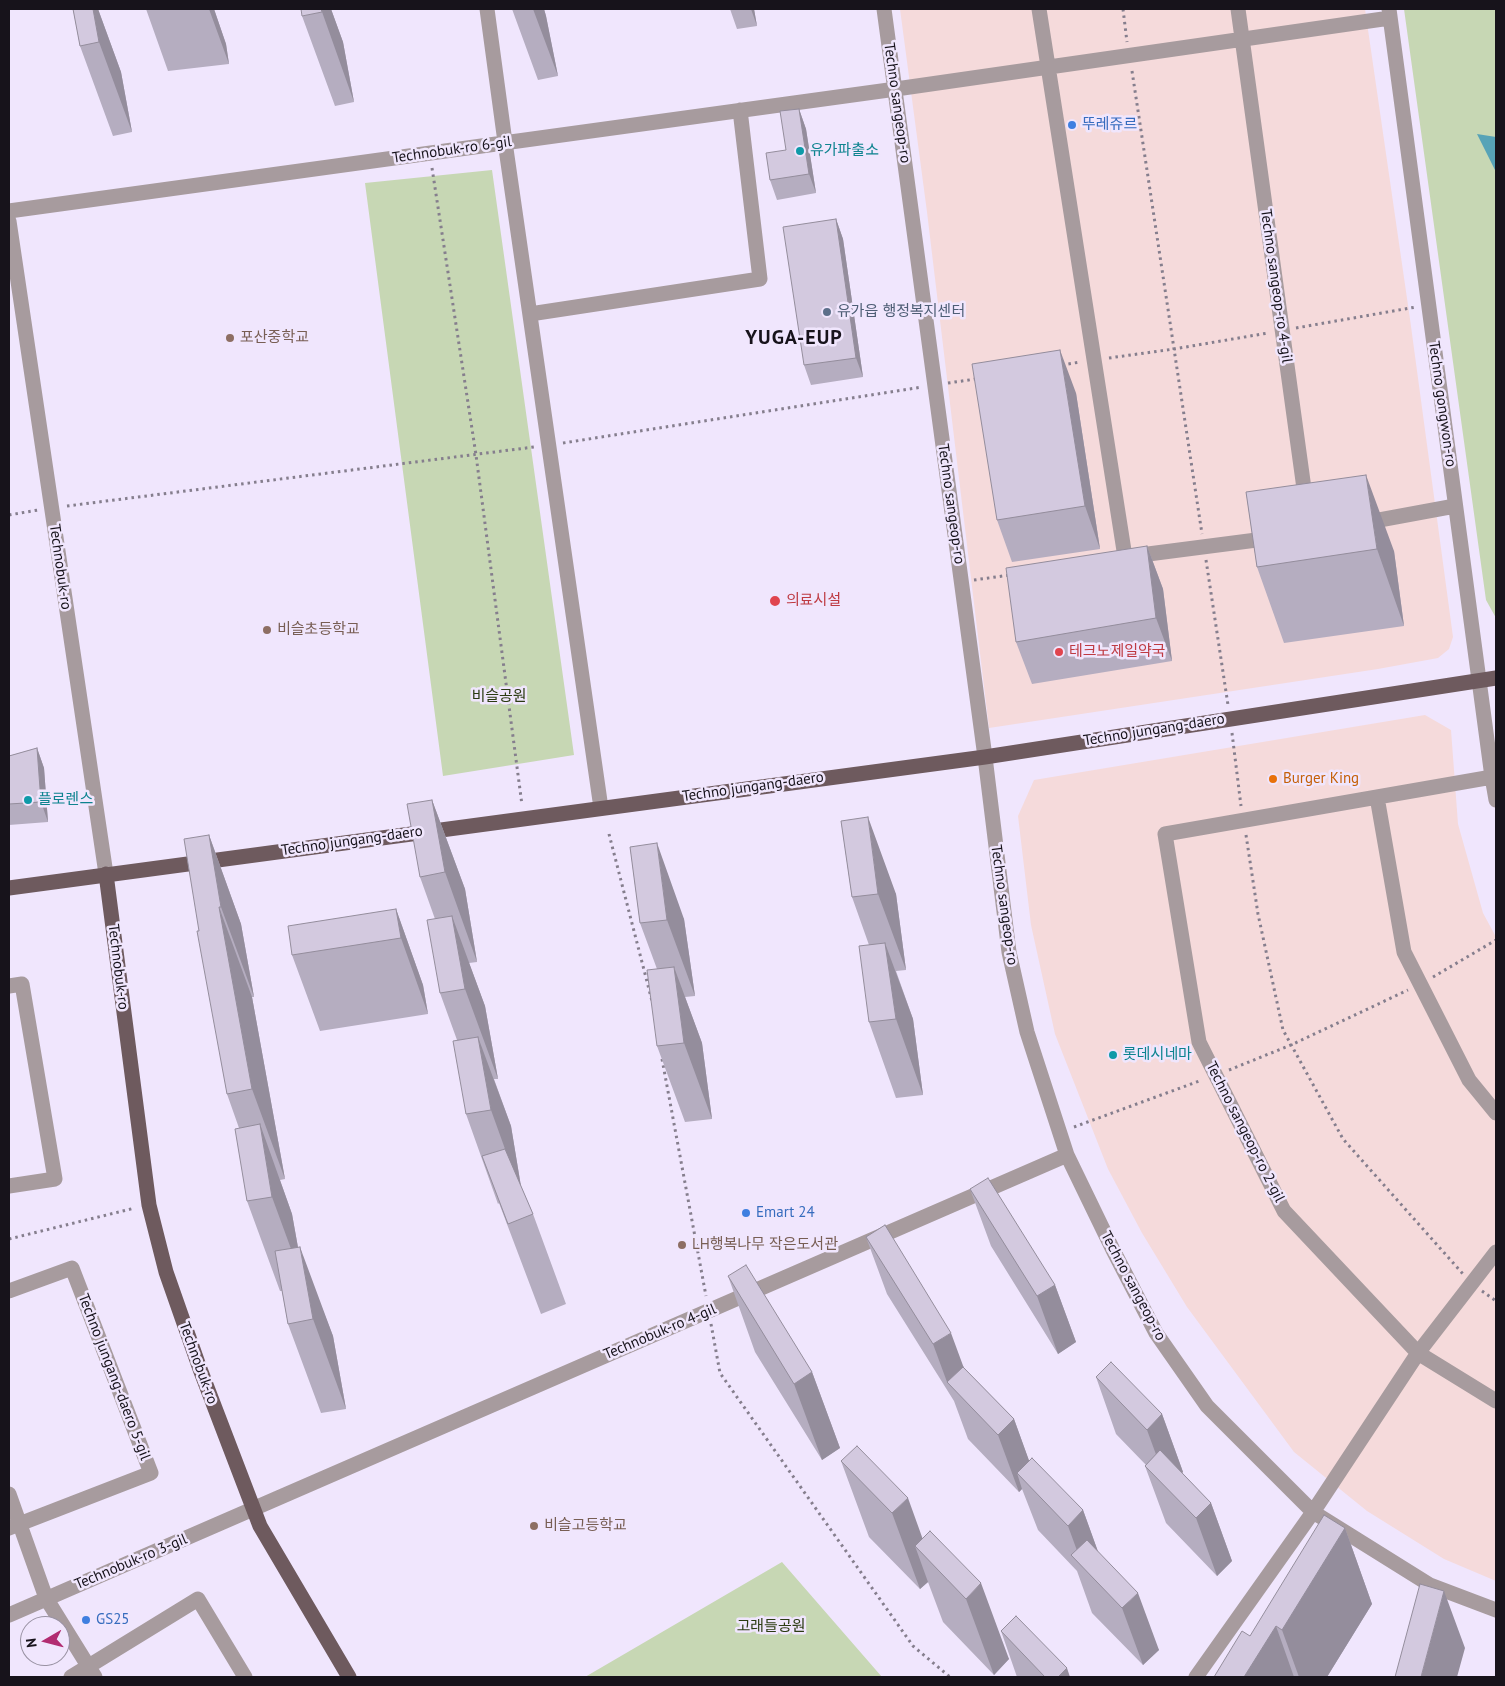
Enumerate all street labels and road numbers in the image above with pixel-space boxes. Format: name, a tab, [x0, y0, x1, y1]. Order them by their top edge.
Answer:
street label: Techno sangeop-ro	[880, 42, 914, 164]
street label: Technobuk-ro 6-gil	[391, 133, 513, 167]
street label: Techno sangeop-ro 4-gil	[1256, 208, 1296, 364]
street label: Techno gongwon-ro	[1424, 340, 1460, 468]
street label: Techno sangeop-ro	[934, 443, 968, 565]
street label: Technobuk-ro	[45, 523, 75, 611]
street label: Techno jungang-daero	[1082, 710, 1226, 750]
street label: Techno jungang-daero	[681, 768, 825, 806]
street label: Techno jungang-daero	[280, 822, 424, 860]
street label: Techno sangeop-ro	[987, 844, 1021, 966]
street label: Technobuk-ro	[104, 923, 132, 1011]
street label: Techno sangeop-ro 2-gil	[1202, 1059, 1288, 1205]
street label: Techno sangeop-ro	[1097, 1228, 1169, 1344]
street label: Techno jungang-daero 5-gil	[74, 1291, 154, 1463]
street label: Technobuk-ro 4-gil	[601, 1300, 719, 1364]
street label: Technobuk-ro	[175, 1319, 221, 1407]
street label: Technobuk-ro 3-gil	[72, 1530, 190, 1594]

